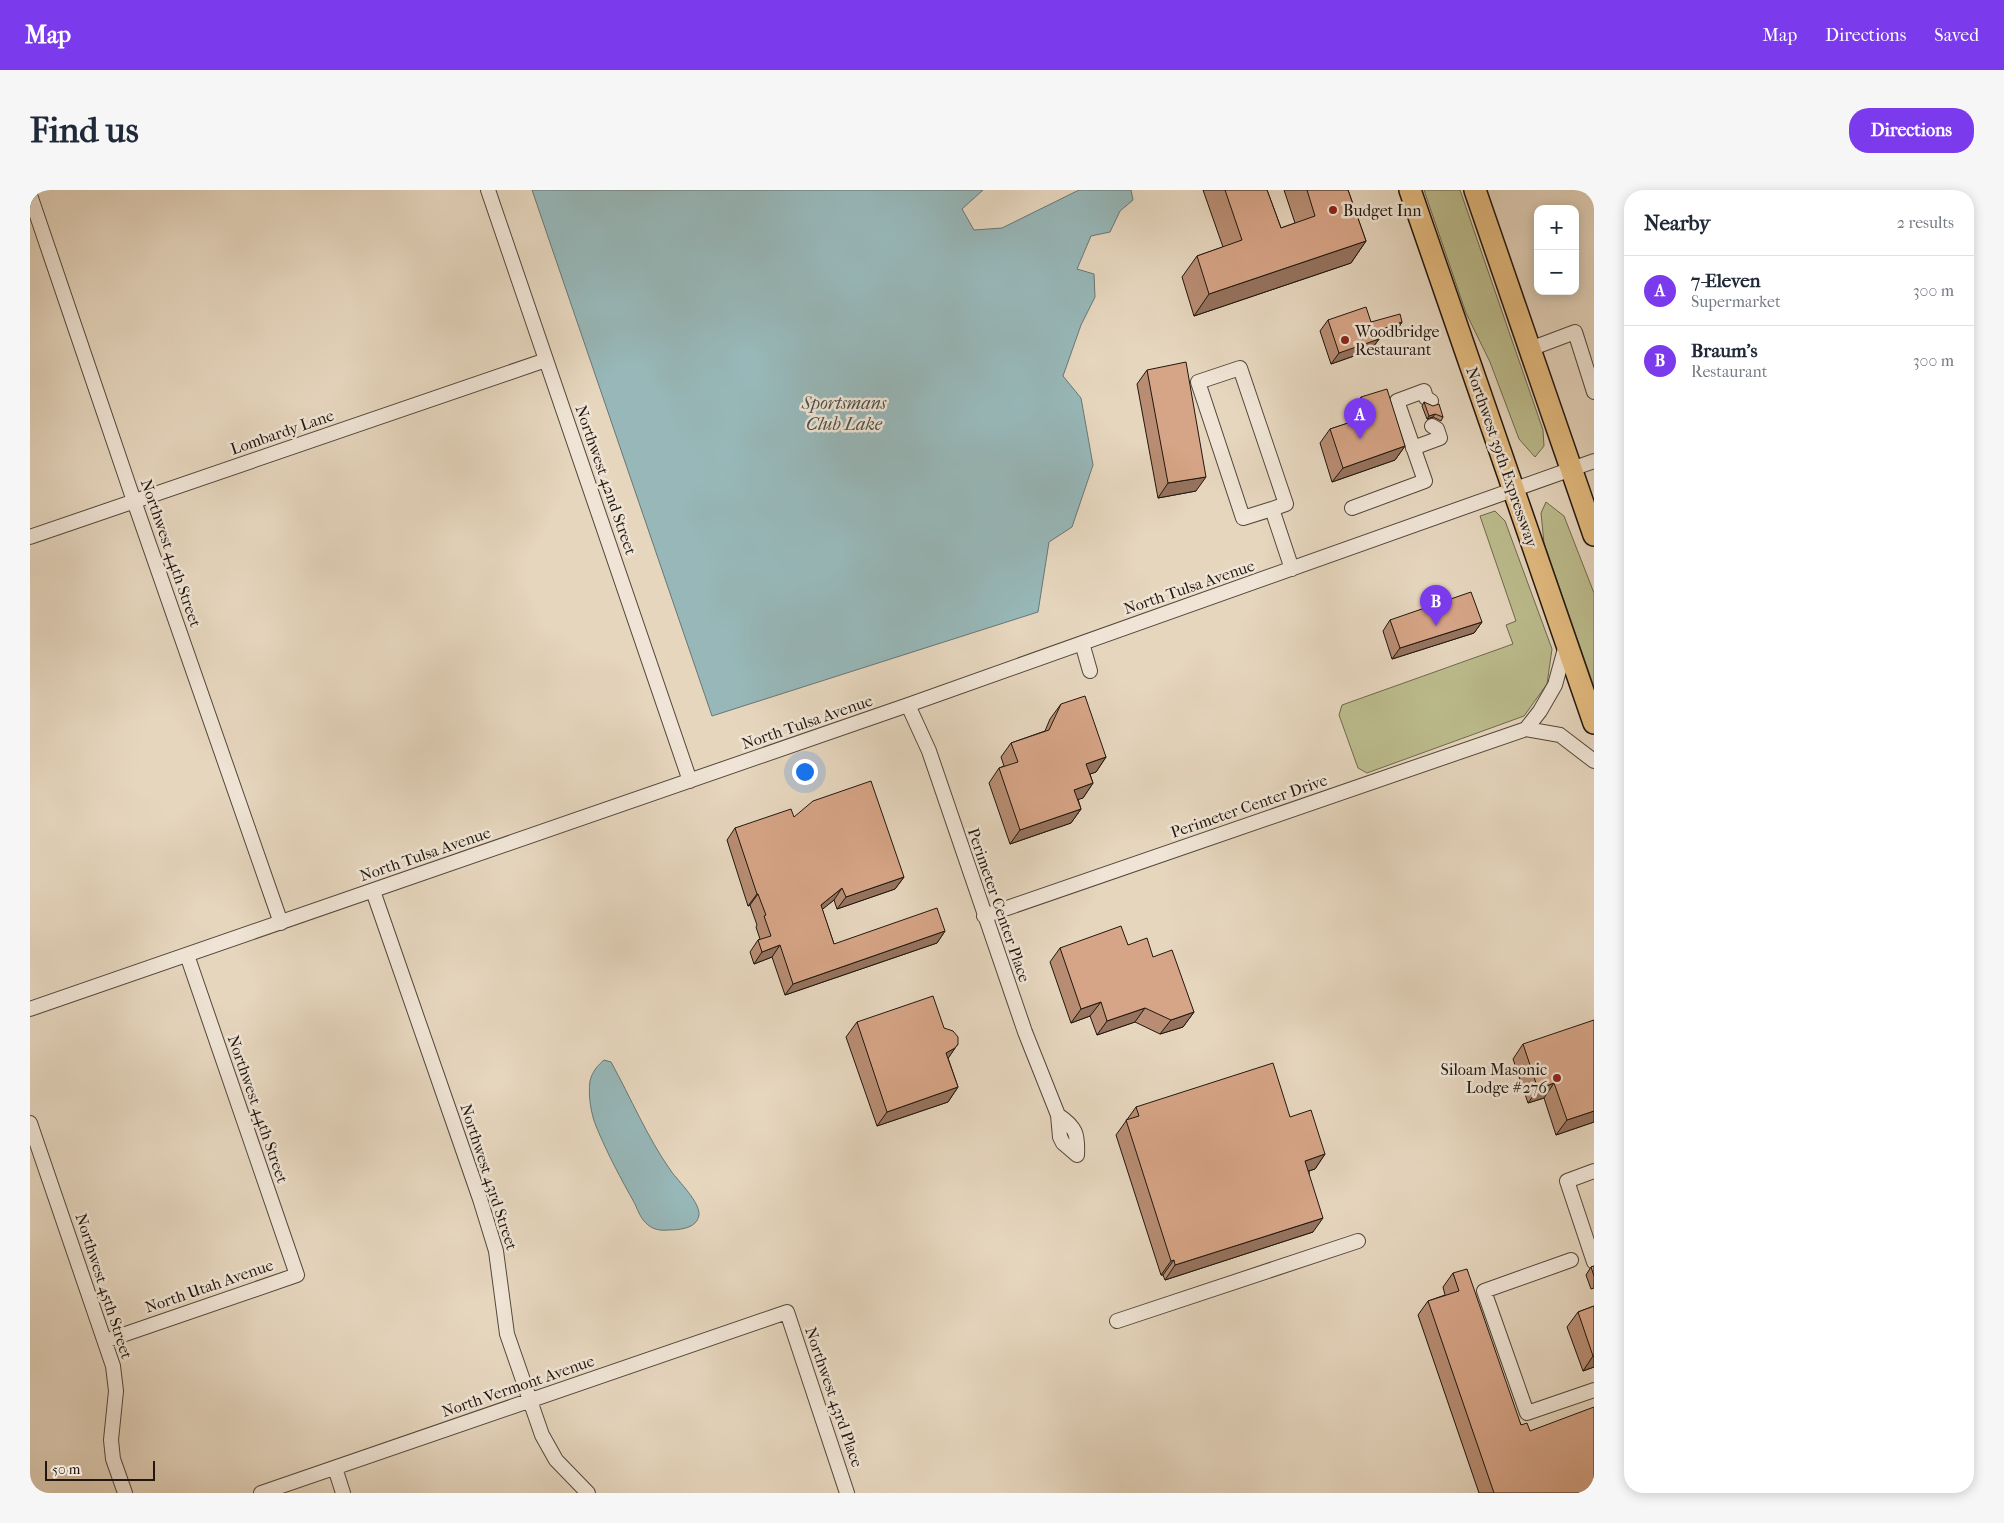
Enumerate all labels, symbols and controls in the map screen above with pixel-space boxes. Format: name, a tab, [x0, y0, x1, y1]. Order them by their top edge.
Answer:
text: Map	[25, 21, 71, 49]
text: Map	[1763, 25, 1797, 46]
text: Directions	[1825, 25, 1906, 46]
text: Saved	[1934, 25, 1979, 46]
button: Directions	[1849, 108, 1974, 153]
text: Find us	[30, 110, 139, 151]
place label: Budget Inn	[1343, 201, 1422, 220]
marker: Budget Inn	[1327, 204, 1339, 216]
map controls	[1534, 205, 1579, 295]
button: +	[1534, 205, 1579, 250]
text: Nearby	[1644, 211, 1710, 235]
text: 2 results	[1897, 213, 1954, 232]
button: −	[1534, 250, 1579, 295]
text: 7-Eleven	[1691, 270, 1761, 292]
text: A	[1655, 281, 1665, 300]
text: 300 m	[1913, 281, 1954, 300]
text: Supermarket	[1691, 292, 1781, 311]
place label: Woodbridge Restaurant	[1354, 322, 1440, 359]
marker: Woodbridge Restaurant	[1339, 334, 1351, 346]
text: Braum's	[1691, 340, 1758, 362]
text: B	[1655, 351, 1665, 370]
text: 300 m	[1913, 351, 1954, 370]
text: Restaurant	[1691, 362, 1767, 381]
street label: Northwest 39th Expressway	[1462, 364, 1542, 550]
water label: Sportsmans Club Lake	[801, 393, 887, 435]
pin: A	[1344, 398, 1376, 439]
street label: Northwest 42nd Street	[571, 403, 641, 558]
street label: Lombardy Lane	[228, 405, 336, 459]
street label: Northwest 44th Street	[137, 477, 205, 630]
street label: North Tulsa Avenue	[1121, 556, 1257, 618]
pin: B	[1420, 585, 1452, 626]
street label: North Tulsa Avenue	[739, 691, 875, 753]
your location	[792, 759, 818, 785]
street label: Perimeter Center Drive	[1168, 770, 1330, 842]
street label: North Tulsa Avenue	[357, 823, 493, 885]
street label: Perimeter Center Place	[964, 825, 1034, 985]
street label: Northwest 44th Street	[224, 1033, 292, 1186]
place label: Siloam Masonic Lodge #276	[1441, 1060, 1547, 1097]
marker: Siloam Masonic Lodge #276	[1551, 1072, 1563, 1084]
street label: Northwest 43rd Street	[456, 1101, 522, 1253]
street label: Northwest 45th Street	[71, 1211, 137, 1361]
street label: North Utah Avenue	[142, 1255, 276, 1317]
street label: Northwest 43rd Place	[801, 1324, 867, 1470]
street label: North Vermont Avenue	[439, 1351, 597, 1421]
scale bar	[45, 1458, 155, 1481]
text: 50 m	[52, 1461, 80, 1478]

